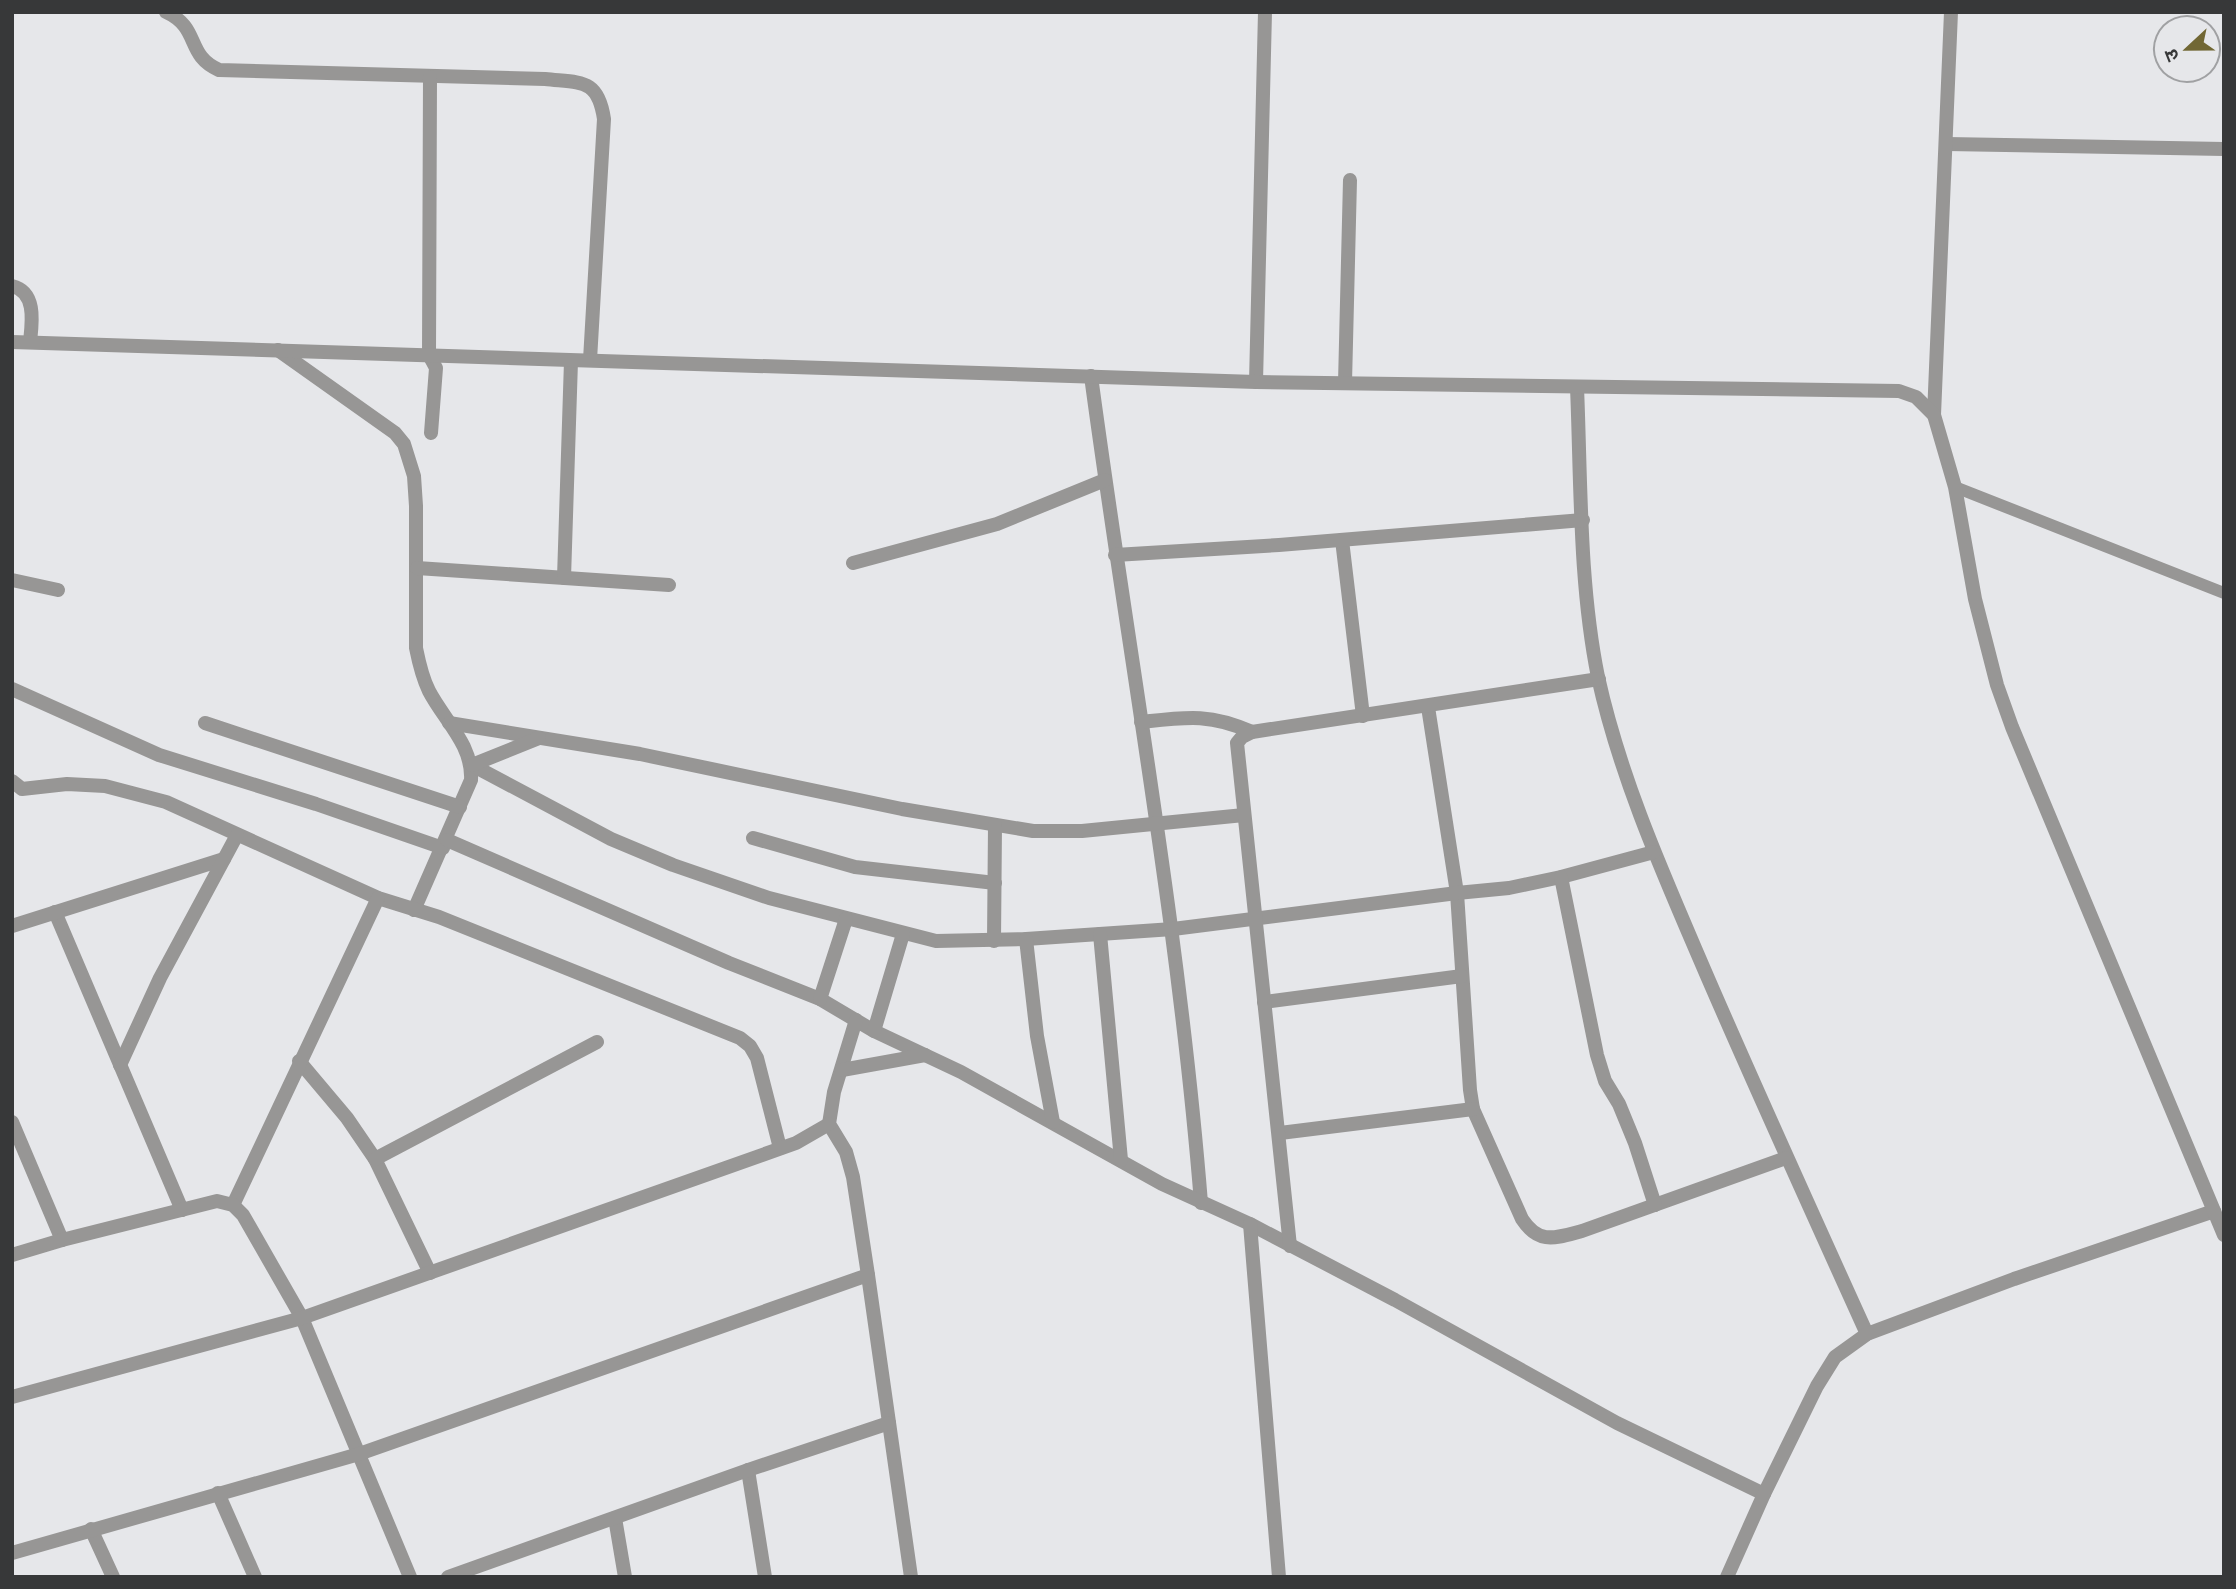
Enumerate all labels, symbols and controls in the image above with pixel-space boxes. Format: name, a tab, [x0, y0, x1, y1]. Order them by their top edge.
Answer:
north arrow	[2152, 14, 2222, 84]
text: उ	[2157, 45, 2185, 65]

